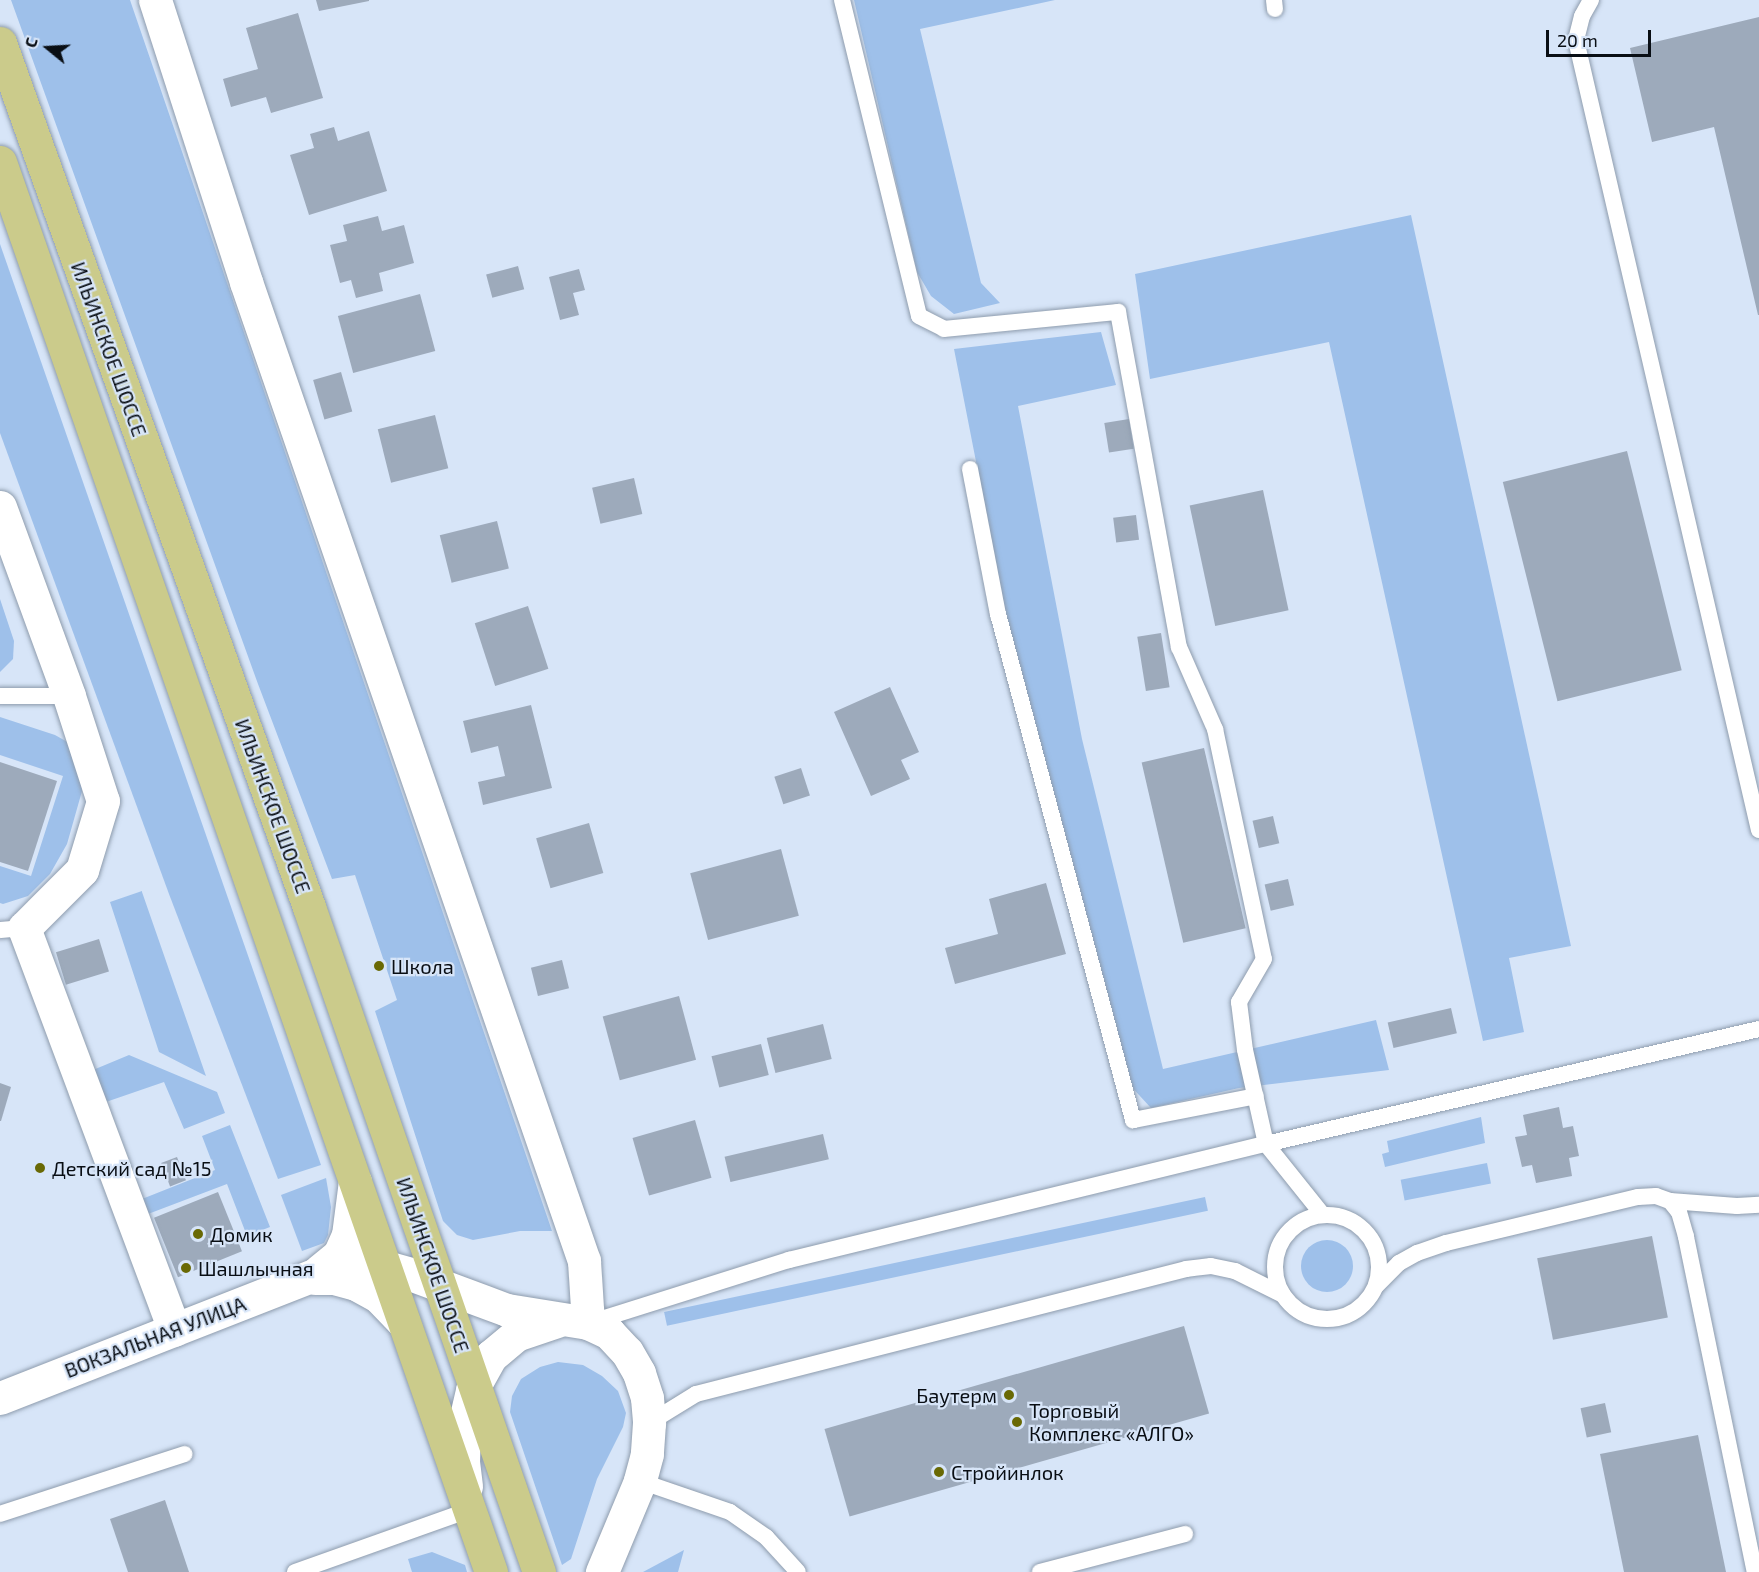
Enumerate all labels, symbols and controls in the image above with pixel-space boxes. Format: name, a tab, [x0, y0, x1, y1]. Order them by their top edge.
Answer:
north arrow	[18, 18, 78, 78]
scale bar	[1549, 18, 1654, 56]
text: 20 m	[1557, 29, 1598, 51]
text: С	[20, 35, 41, 50]
street label: ИЛЬИНСКОЕ ШОССЕ	[66, 259, 152, 439]
street label: ИЛЬИНСКОЕ ШОССЕ	[230, 716, 316, 896]
place label: Школа	[391, 954, 454, 978]
marker: Школа	[372, 959, 386, 973]
place label: Детский сад №15	[52, 1156, 212, 1180]
marker: Детский сад №15	[33, 1161, 47, 1175]
street label: ИЛЬИНСКОЕ ШОССЕ	[392, 1174, 474, 1356]
place label: Домик	[210, 1222, 273, 1246]
marker: Домик	[191, 1227, 205, 1241]
place label: Шашлычная	[198, 1256, 314, 1280]
marker: Шашлычная	[179, 1261, 193, 1275]
street label: ВОКЗАЛЬНАЯ УЛИЦА	[61, 1291, 249, 1383]
place label: Баутерм	[916, 1383, 997, 1407]
marker: Баутерм	[1002, 1388, 1016, 1402]
place label: Торговый Комплекс «АЛГО»	[1029, 1398, 1194, 1445]
marker: Торговый Комплекс «АЛГО»	[1010, 1415, 1024, 1429]
place label: Стройинлок	[951, 1460, 1064, 1484]
marker: Стройинлок	[932, 1465, 946, 1479]

